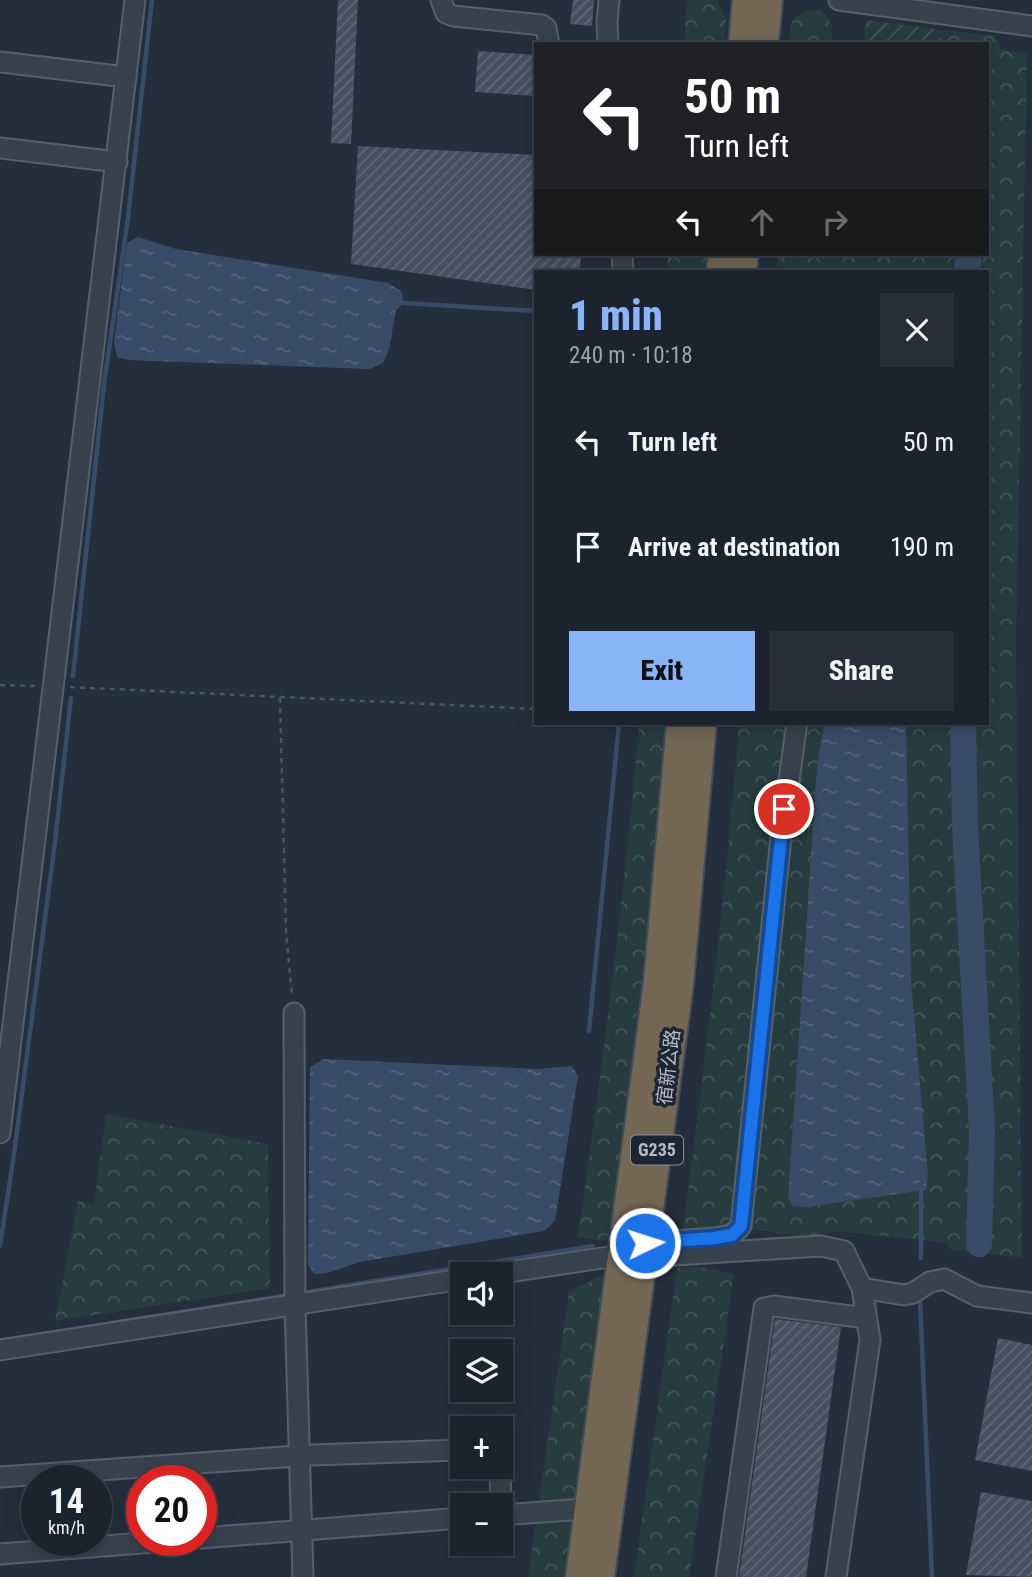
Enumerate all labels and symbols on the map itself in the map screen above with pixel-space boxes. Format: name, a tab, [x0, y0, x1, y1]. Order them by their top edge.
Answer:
pin	[754, 779, 814, 839]
street label: 宿新公路	[652, 1028, 685, 1106]
road number: G235	[631, 1135, 683, 1164]
position arrow	[608, 1206, 682, 1280]
speed limit sign: 20	[126, 1465, 217, 1556]

